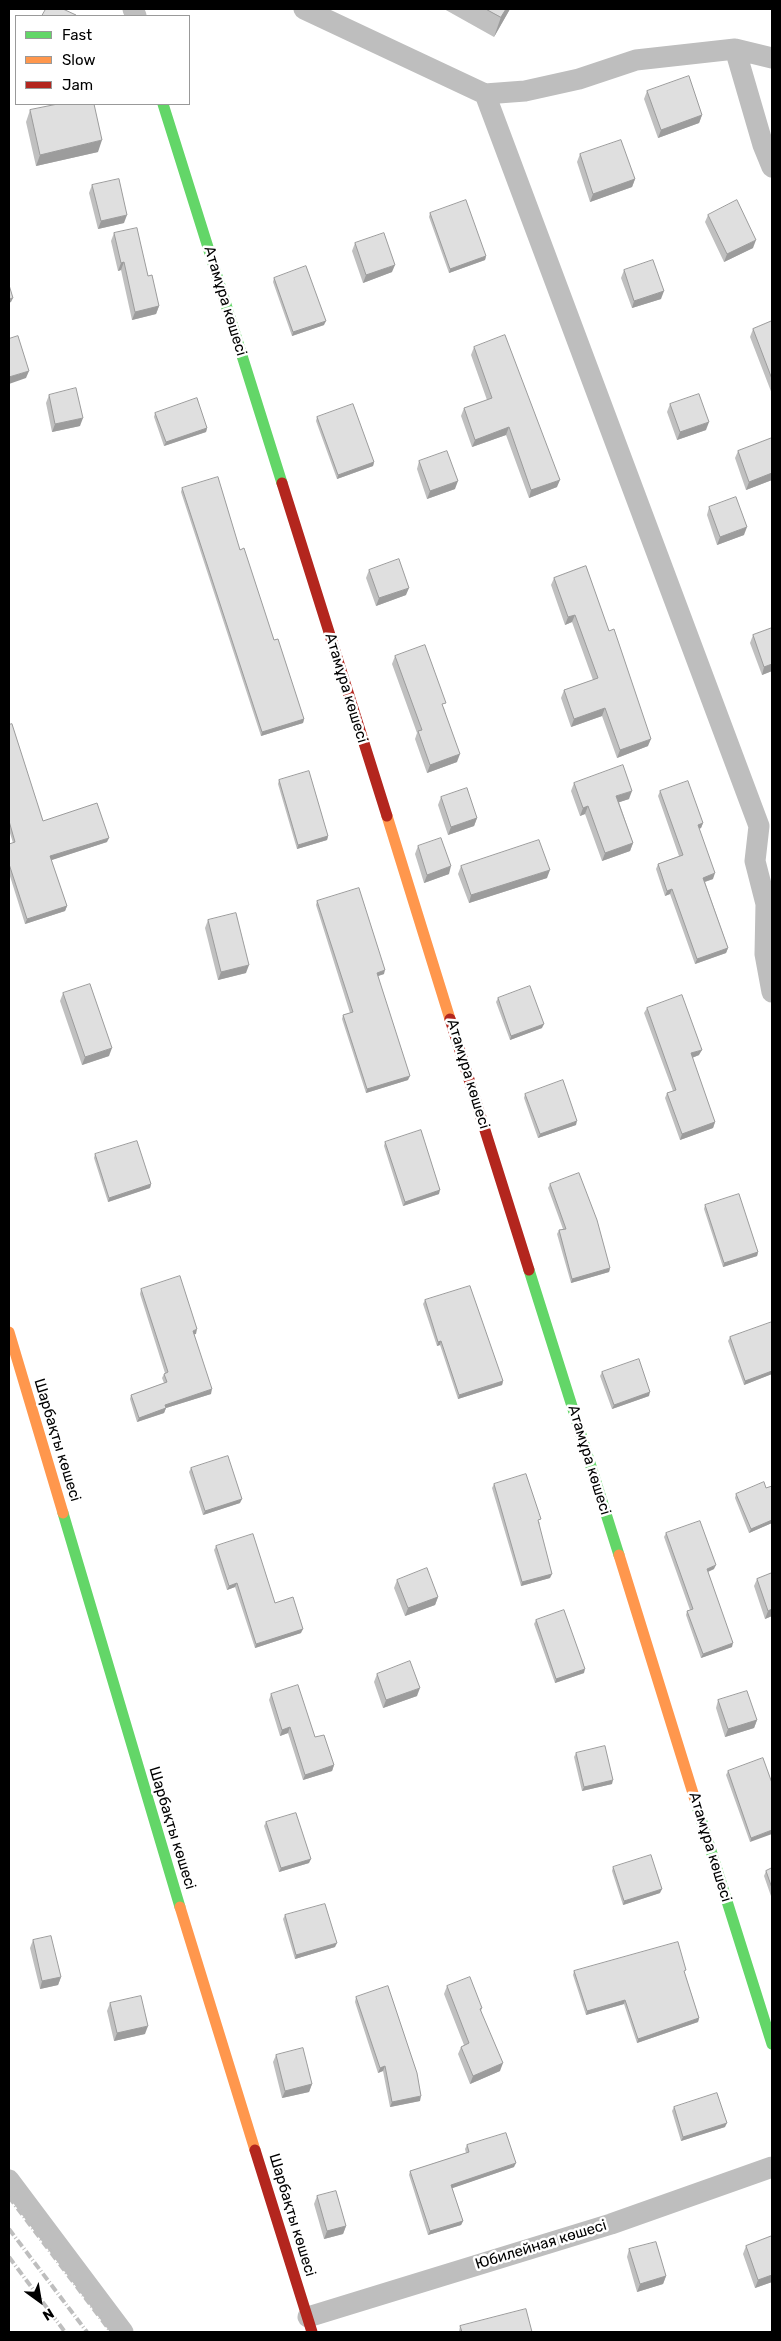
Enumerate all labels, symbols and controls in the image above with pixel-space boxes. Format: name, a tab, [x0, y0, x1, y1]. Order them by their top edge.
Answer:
legend	[15, 15, 190, 105]
text: Fast	[62, 26, 92, 44]
text: Slow	[62, 51, 95, 69]
text: Jam	[62, 76, 93, 94]
street label: Атамұра көшесі	[200, 244, 250, 358]
street label: Атамұра көшесі	[321, 631, 371, 745]
street label: Атамұра көшесі	[443, 1017, 493, 1131]
street label: Шарбақты көшесі	[30, 1376, 84, 1504]
street label: Атамұра көшесі	[564, 1403, 614, 1517]
street label: Шарбақты көшесі	[145, 1764, 199, 1892]
street label: Атамұра көшесі	[685, 1790, 735, 1904]
street label: Шарбақты көшесі	[265, 2151, 319, 2279]
street label: Юбилейная көшесі	[473, 2216, 609, 2274]
north arrow	[15, 2276, 65, 2326]
text: N	[39, 2304, 57, 2324]

